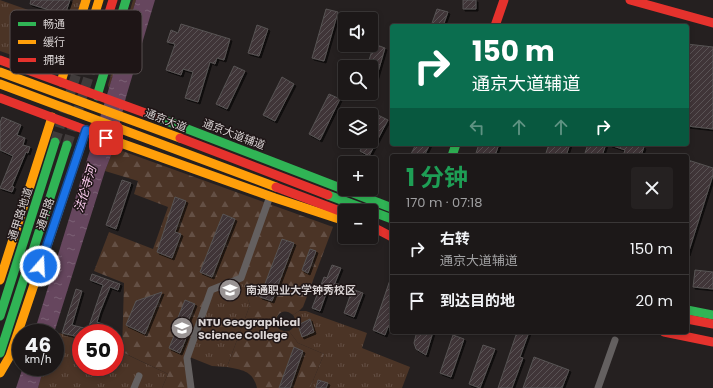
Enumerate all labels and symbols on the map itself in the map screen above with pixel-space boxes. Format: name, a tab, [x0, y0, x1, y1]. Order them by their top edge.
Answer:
legend	[10, 10, 142, 74]
text: 畅通	[43, 16, 65, 32]
text: 缓行	[43, 34, 65, 50]
text: 拥堵	[43, 52, 65, 68]
street label: 通京大道	[143, 105, 189, 135]
street label: 通京大道辅道	[200, 115, 268, 153]
pin	[89, 121, 123, 155]
water label: 法伦寺河	[70, 162, 101, 214]
street label: 通甲路地道	[4, 185, 36, 243]
street label: 通甲路	[32, 196, 58, 232]
position arrow	[19, 245, 61, 287]
school or university icon: 南通职业大学钟秀校区	[217, 277, 243, 303]
place label: 南通职业大学钟秀校区	[246, 282, 356, 298]
place label: NTU Geographical Science College	[198, 314, 300, 343]
school or university icon: NTU Geographical Science College	[169, 315, 195, 341]
speed limit sign: 50	[72, 324, 124, 376]

